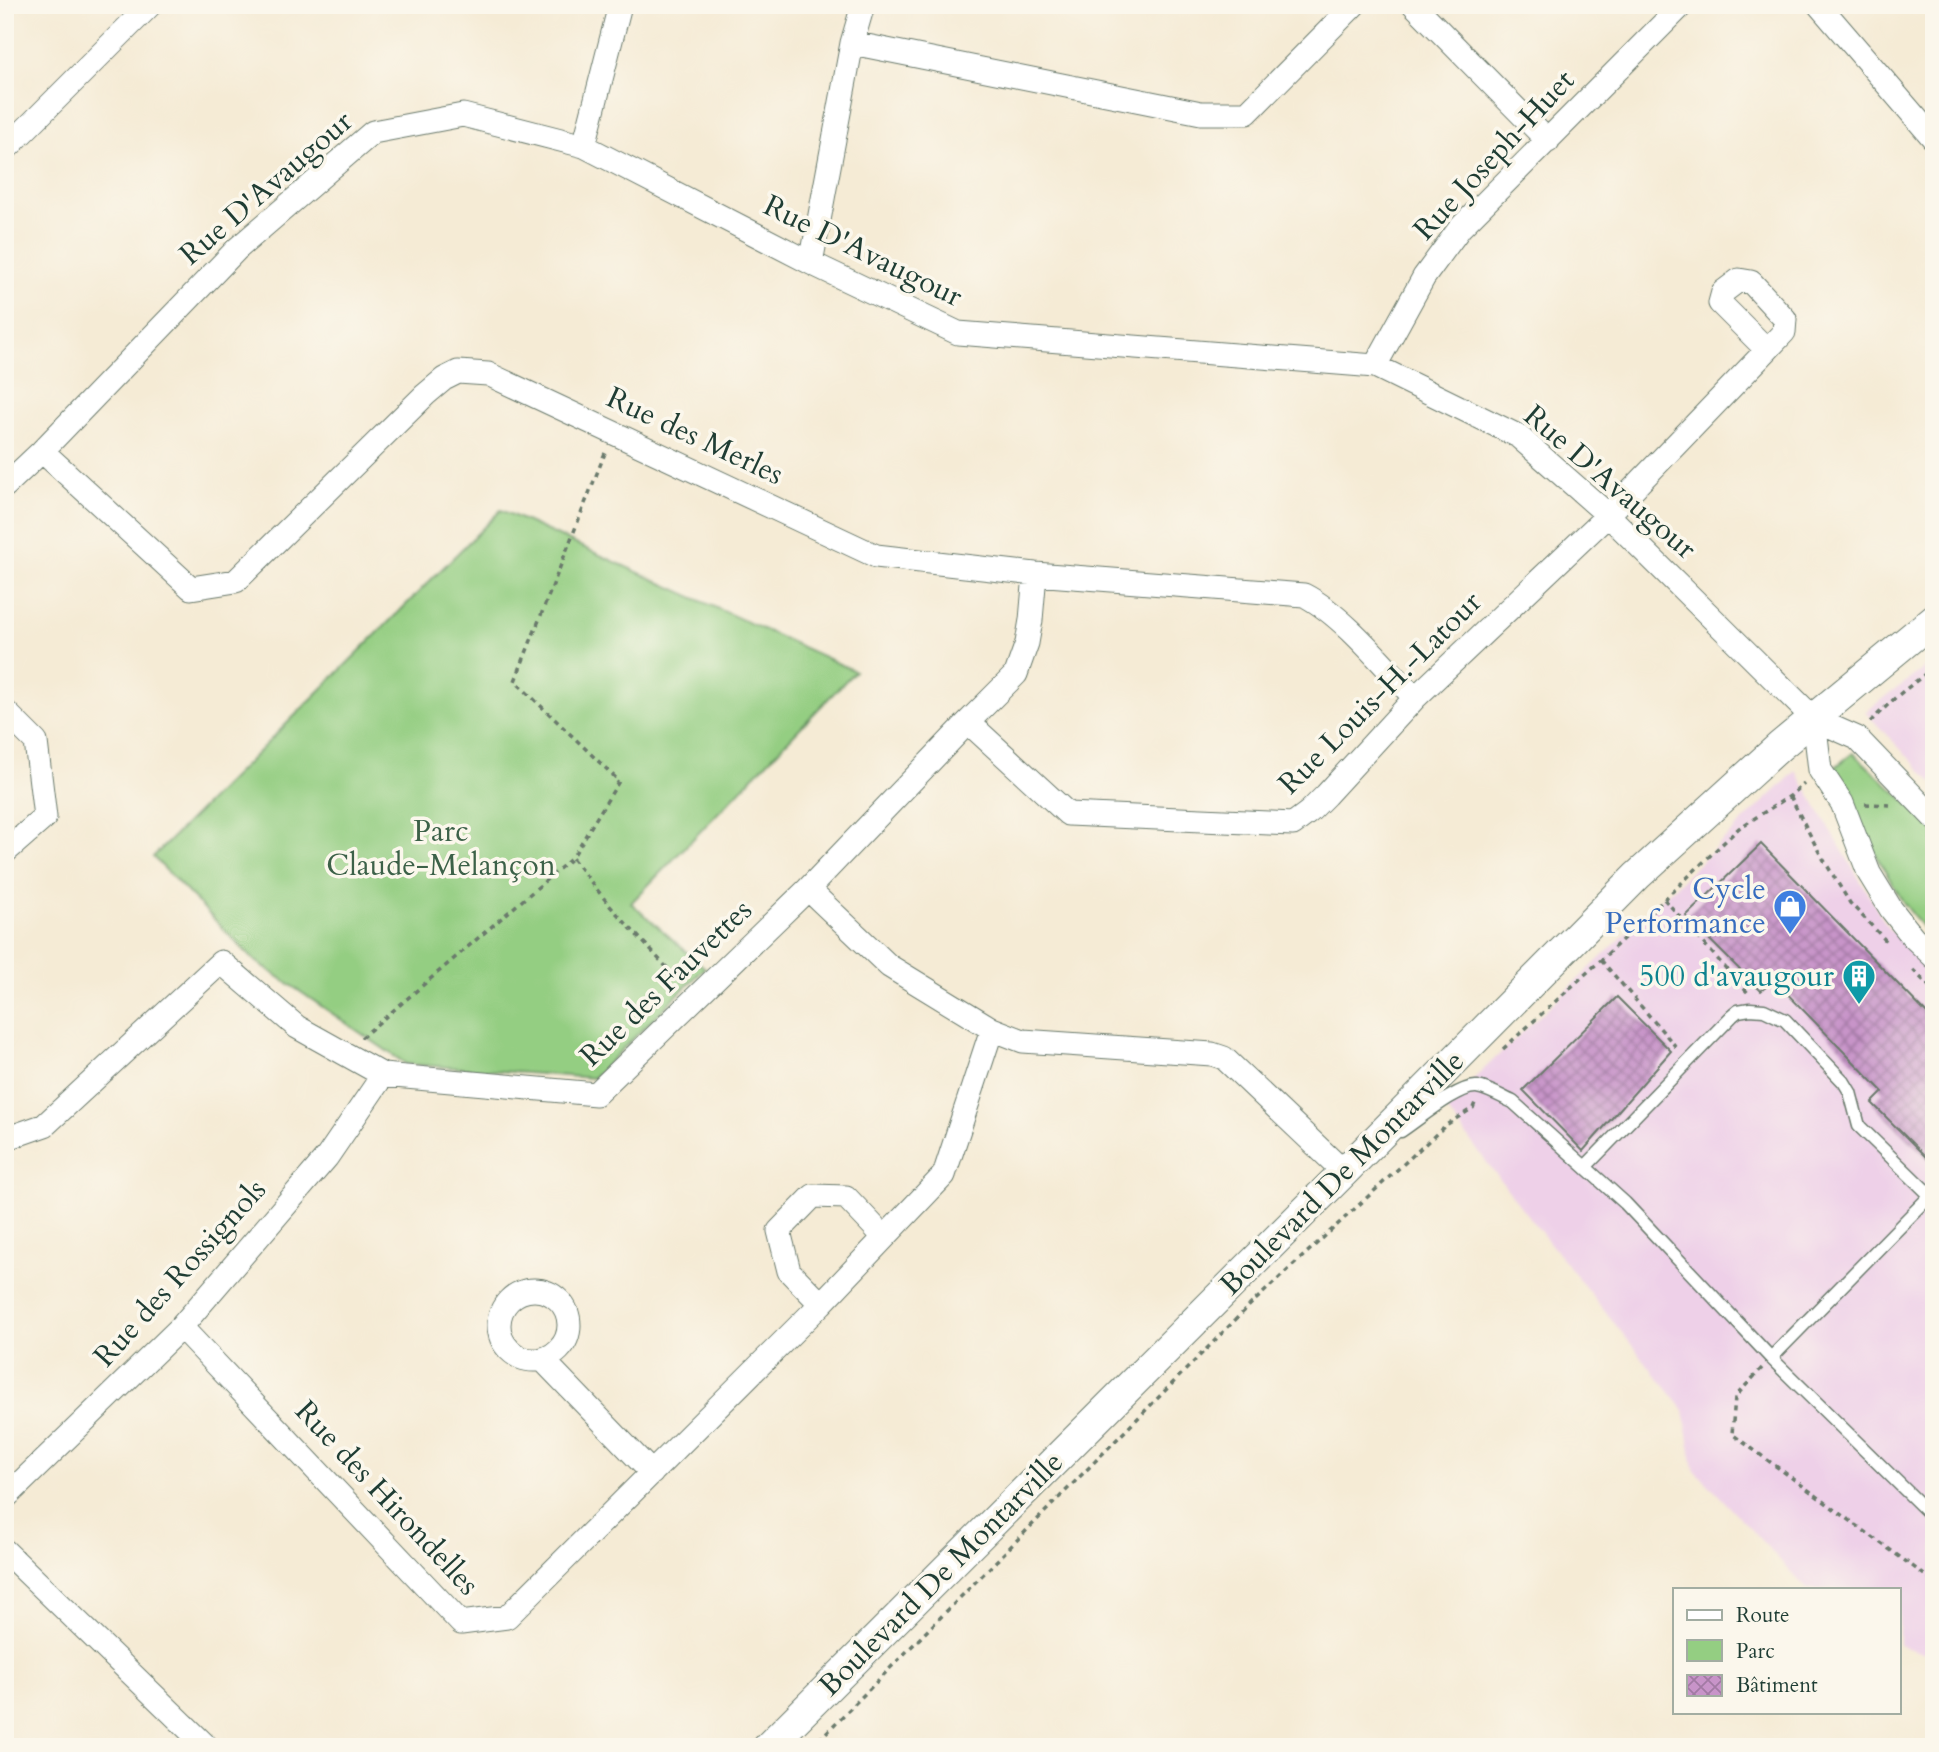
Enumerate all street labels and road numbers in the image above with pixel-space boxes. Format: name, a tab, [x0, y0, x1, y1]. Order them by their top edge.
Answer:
street label: Rue Joseph-Huet	[1404, 60, 1584, 249]
street label: Rue D'Avaugour	[171, 101, 361, 274]
street label: Rue D'Avaugour	[757, 185, 969, 317]
street label: Rue des Merles	[600, 377, 790, 495]
street label: Rue D'Avaugour	[1515, 396, 1705, 569]
street label: Rue Louis-H.-Latour	[1269, 582, 1491, 804]
street label: Rue des Fauvettes	[571, 890, 761, 1076]
street label: Boulevard De Montarville	[1211, 1042, 1473, 1304]
street label: Rue des Rossignols	[85, 1170, 275, 1376]
street label: Rue des Hirondelles	[286, 1392, 488, 1604]
street label: Boulevard De Montarville	[810, 1443, 1072, 1705]

